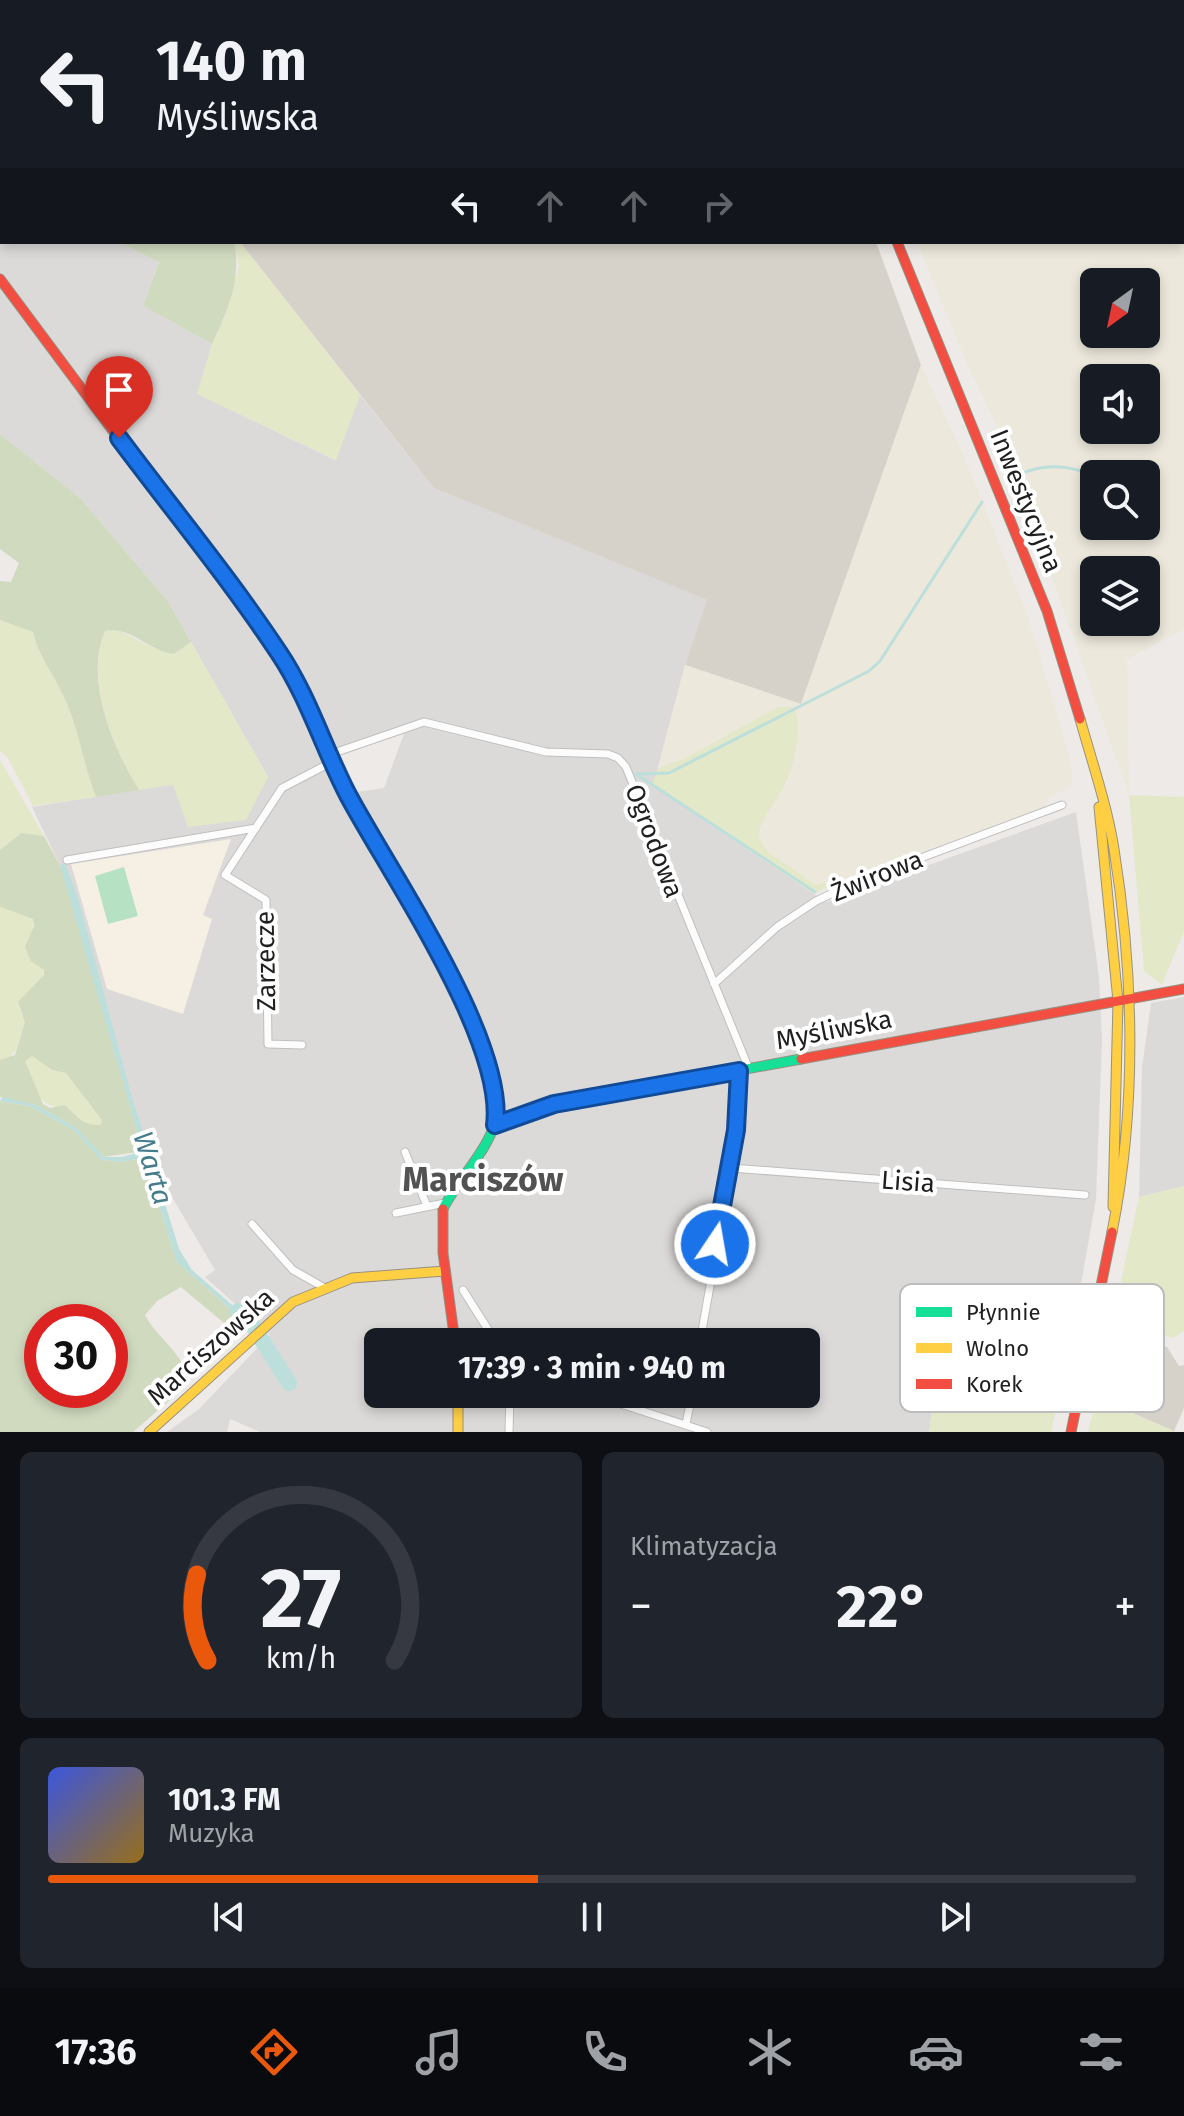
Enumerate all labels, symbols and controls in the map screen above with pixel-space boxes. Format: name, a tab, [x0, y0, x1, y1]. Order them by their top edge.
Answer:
text: 140 m	[156, 28, 307, 95]
icon: left	[24, 32, 128, 136]
text: Myśliwska	[156, 96, 319, 140]
icon: left	[444, 184, 488, 228]
icon: ahead	[528, 184, 572, 228]
icon: ahead	[612, 184, 656, 228]
icon: right	[696, 184, 740, 228]
north arrow	[1080, 268, 1160, 348]
map controls	[1080, 268, 1160, 636]
pin	[85, 356, 153, 438]
button: sound	[1080, 364, 1160, 444]
icon: arrive	[97, 368, 141, 412]
street label: Inwestycyjna	[983, 425, 1069, 577]
button: search	[1080, 460, 1160, 540]
button: layers	[1080, 556, 1160, 636]
street label: Ogrodowa	[618, 780, 690, 902]
street label: Żwirowa	[827, 844, 927, 908]
street label: Zarzecze	[250, 911, 282, 1011]
street label: Myśliwska	[773, 1004, 895, 1056]
water label: Warta	[126, 1128, 180, 1208]
district label: Marciszów	[403, 1159, 564, 1200]
street label: Lisia	[880, 1165, 936, 1199]
position arrow	[673, 1202, 757, 1286]
street label: Marciszowska	[141, 1282, 281, 1412]
legend	[900, 1284, 1164, 1412]
text: Płynnie	[966, 1299, 1040, 1326]
speed limit sign: 30	[24, 1304, 128, 1408]
text: Wolno	[966, 1335, 1029, 1362]
text: 17:39 · 3 min · 940 m	[458, 1350, 726, 1386]
text: Korek	[966, 1371, 1023, 1398]
text: Klimatyzacja	[630, 1531, 778, 1562]
text: 27	[260, 1549, 342, 1649]
text: 22°	[836, 1571, 930, 1643]
text: −	[630, 1580, 652, 1633]
text: +	[1114, 1580, 1136, 1633]
text: km/h	[266, 1641, 336, 1676]
text: 101.3 FM	[168, 1782, 281, 1818]
text: Muzyka	[168, 1818, 255, 1849]
icon: previous	[207, 1895, 251, 1939]
icon: pause	[570, 1895, 614, 1939]
icon: next	[933, 1895, 977, 1939]
icon: directions	[246, 2024, 302, 2080]
icon: music	[411, 2024, 467, 2080]
icon: phone	[577, 2024, 633, 2080]
icon: climate	[742, 2024, 798, 2080]
icon: car	[908, 2024, 964, 2080]
icon: filters	[1073, 2024, 1129, 2080]
text: 17:36	[55, 2030, 137, 2074]

